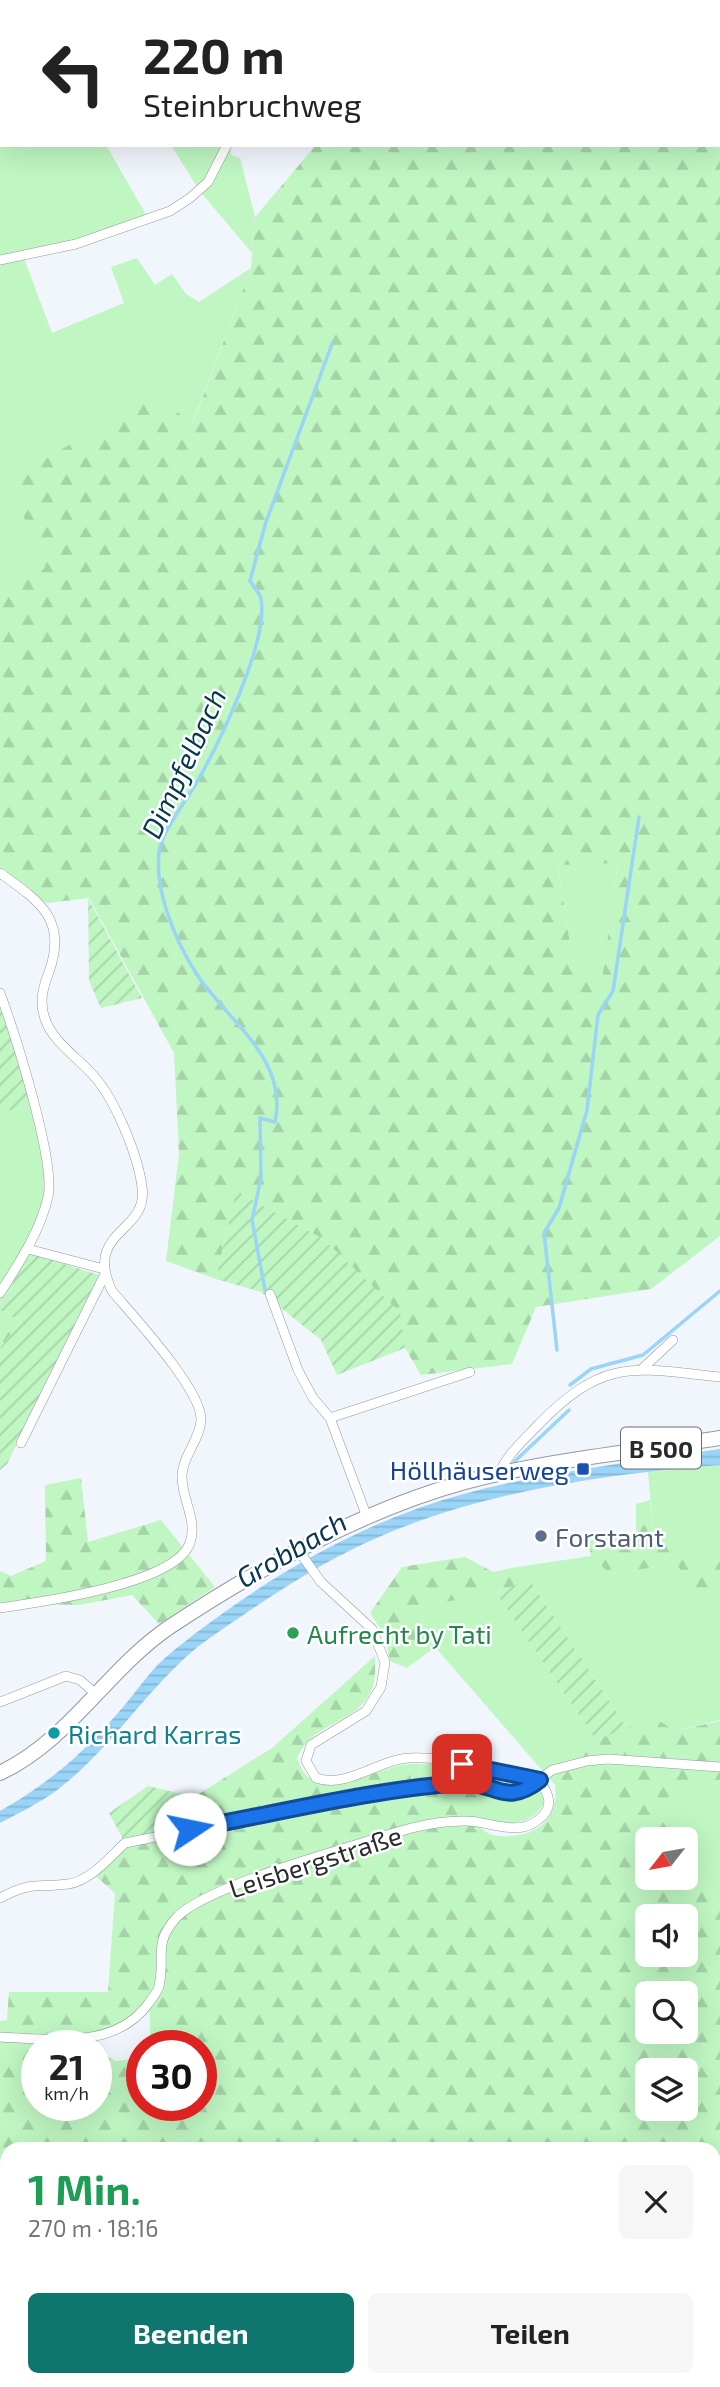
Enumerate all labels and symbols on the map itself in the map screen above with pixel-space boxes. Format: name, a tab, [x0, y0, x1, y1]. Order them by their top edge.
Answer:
water label: Dimpfelbach	[133, 683, 233, 843]
road number: B 500	[621, 1428, 701, 1468]
place label: Höllhäuserweg	[390, 1454, 569, 1485]
marker: Höllhäuserweg	[575, 1461, 591, 1477]
water label: Grobbach	[230, 1504, 352, 1594]
place label: Forstamt	[555, 1521, 664, 1552]
marker: Forstamt	[533, 1528, 549, 1544]
place label: Aufrecht by Tati	[307, 1618, 492, 1649]
marker: Aufrecht by Tati	[285, 1625, 301, 1641]
place label: Richard Karras	[68, 1718, 241, 1749]
marker: Richard Karras	[46, 1725, 62, 1741]
pin	[432, 1734, 492, 1794]
position arrow	[153, 1792, 227, 1866]
street label: Leisbergstraße	[225, 1818, 405, 1904]
north arrow	[635, 1827, 698, 1890]
speed limit sign: 30	[126, 2030, 217, 2121]

